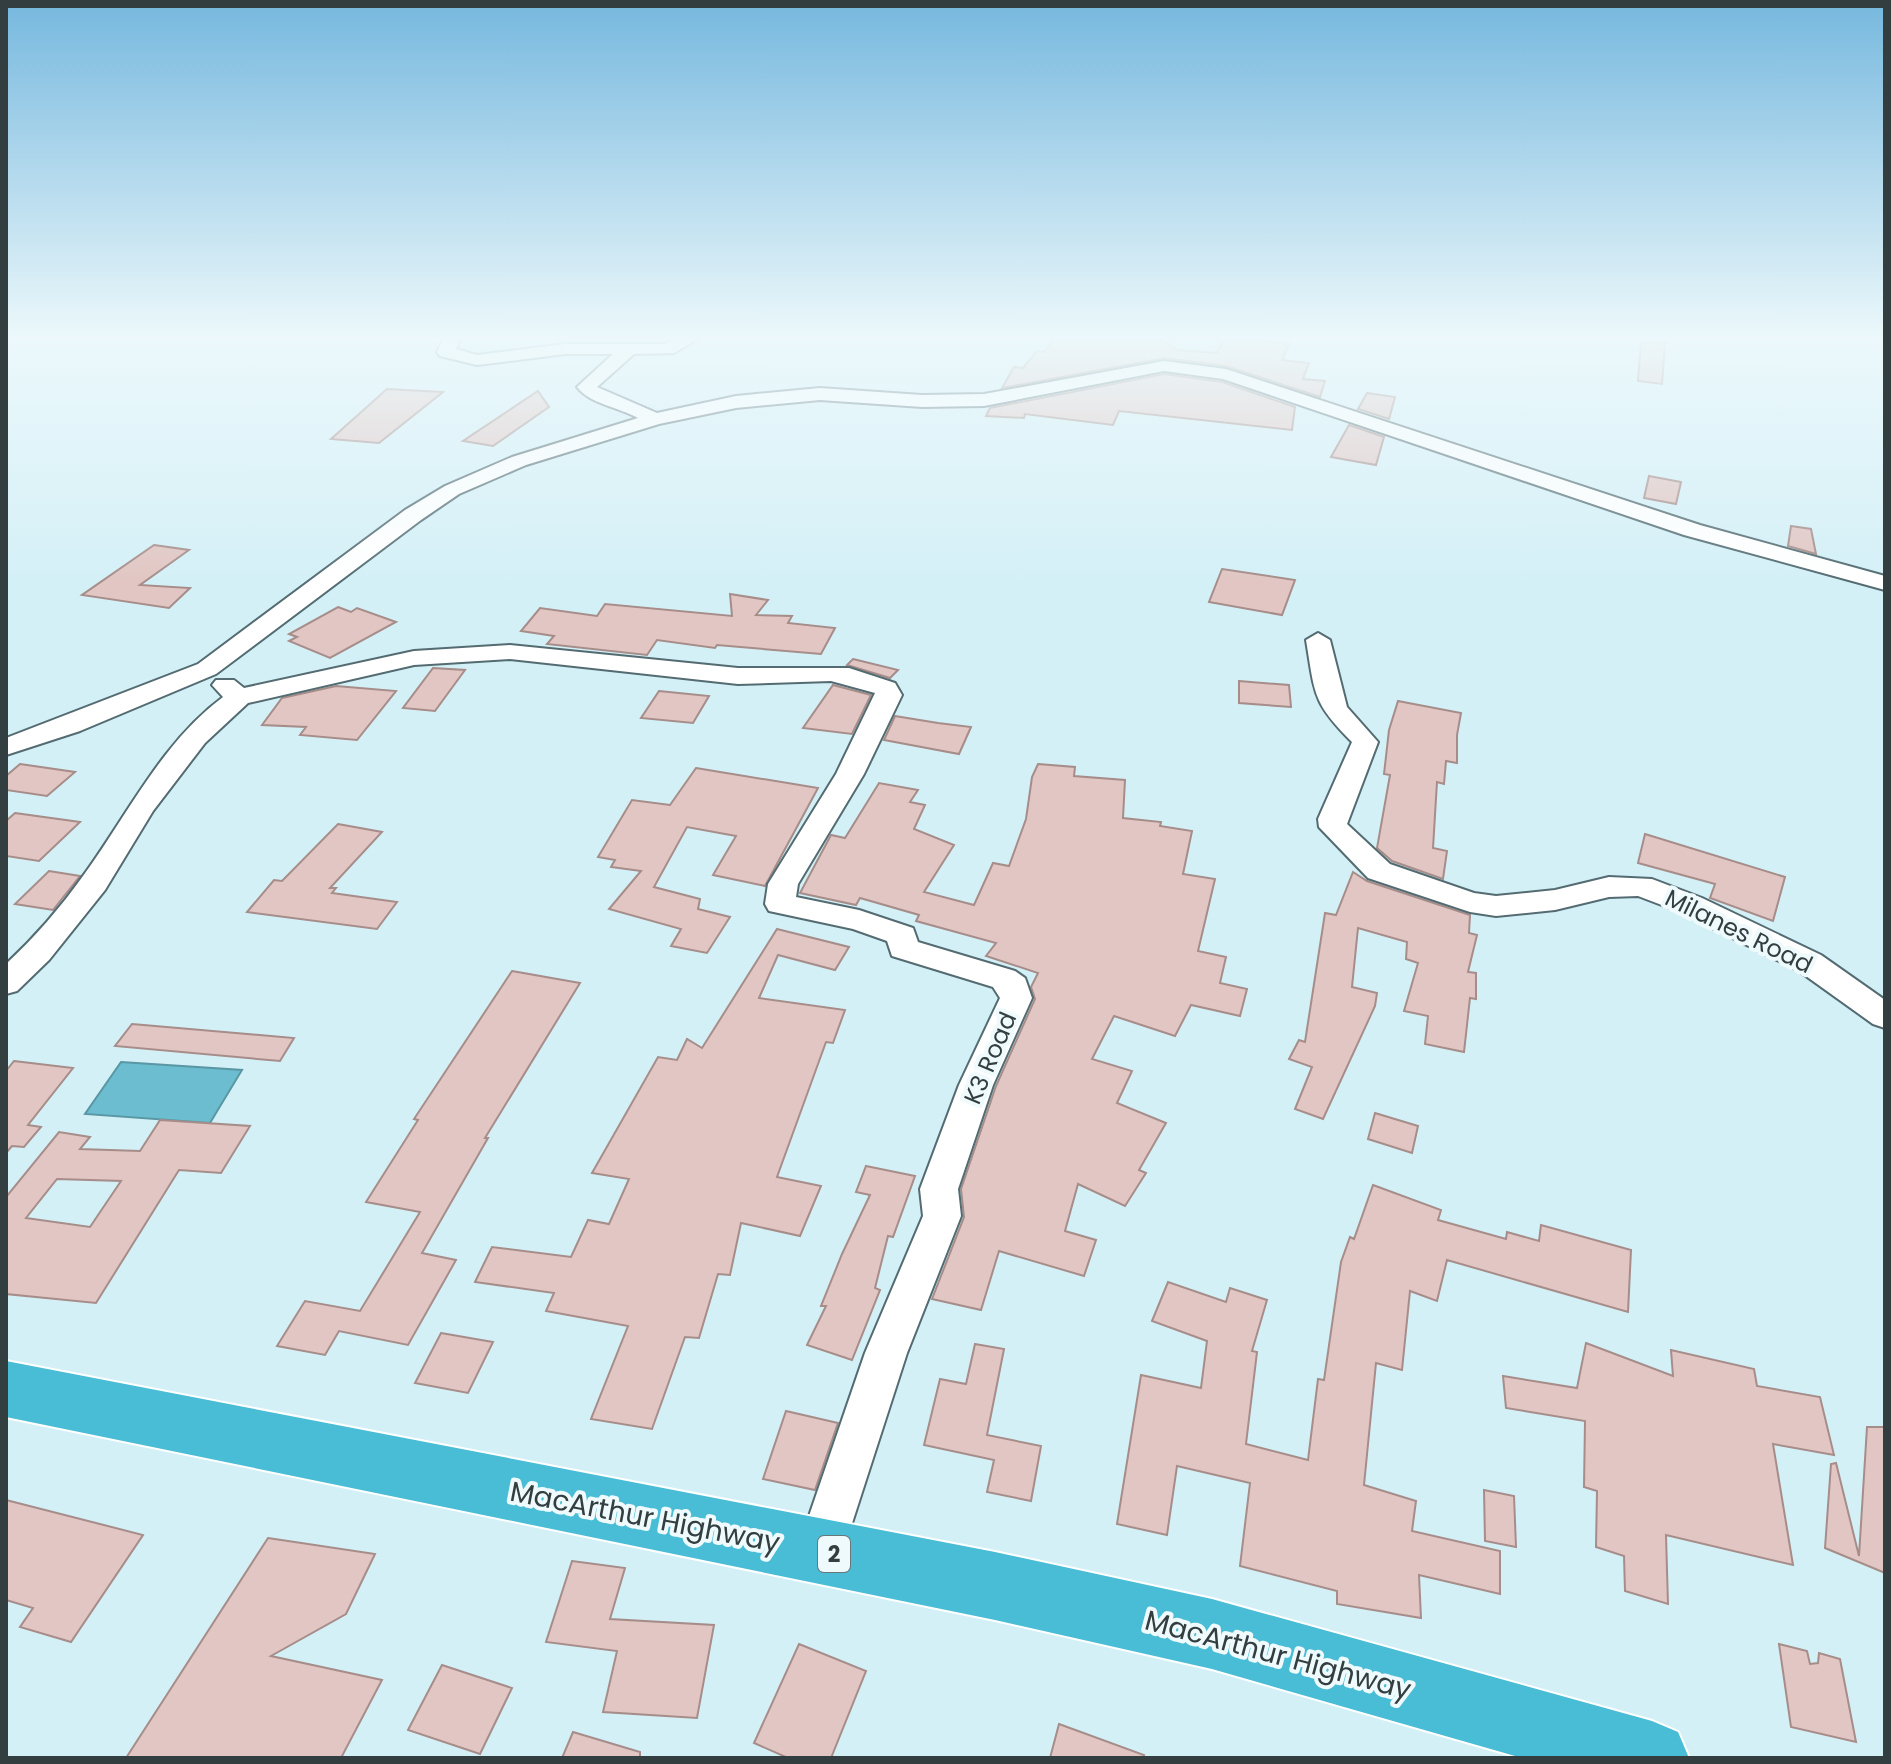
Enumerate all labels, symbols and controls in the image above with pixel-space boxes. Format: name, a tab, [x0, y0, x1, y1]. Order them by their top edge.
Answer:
street label: Milanes Road	[1660, 881, 1818, 981]
street label: K3 Road	[956, 1007, 1024, 1109]
street label: MacArthur Highway	[507, 1472, 783, 1562]
road number: 2	[818, 1536, 850, 1572]
street label: MacArthur Highway	[1141, 1601, 1416, 1709]

